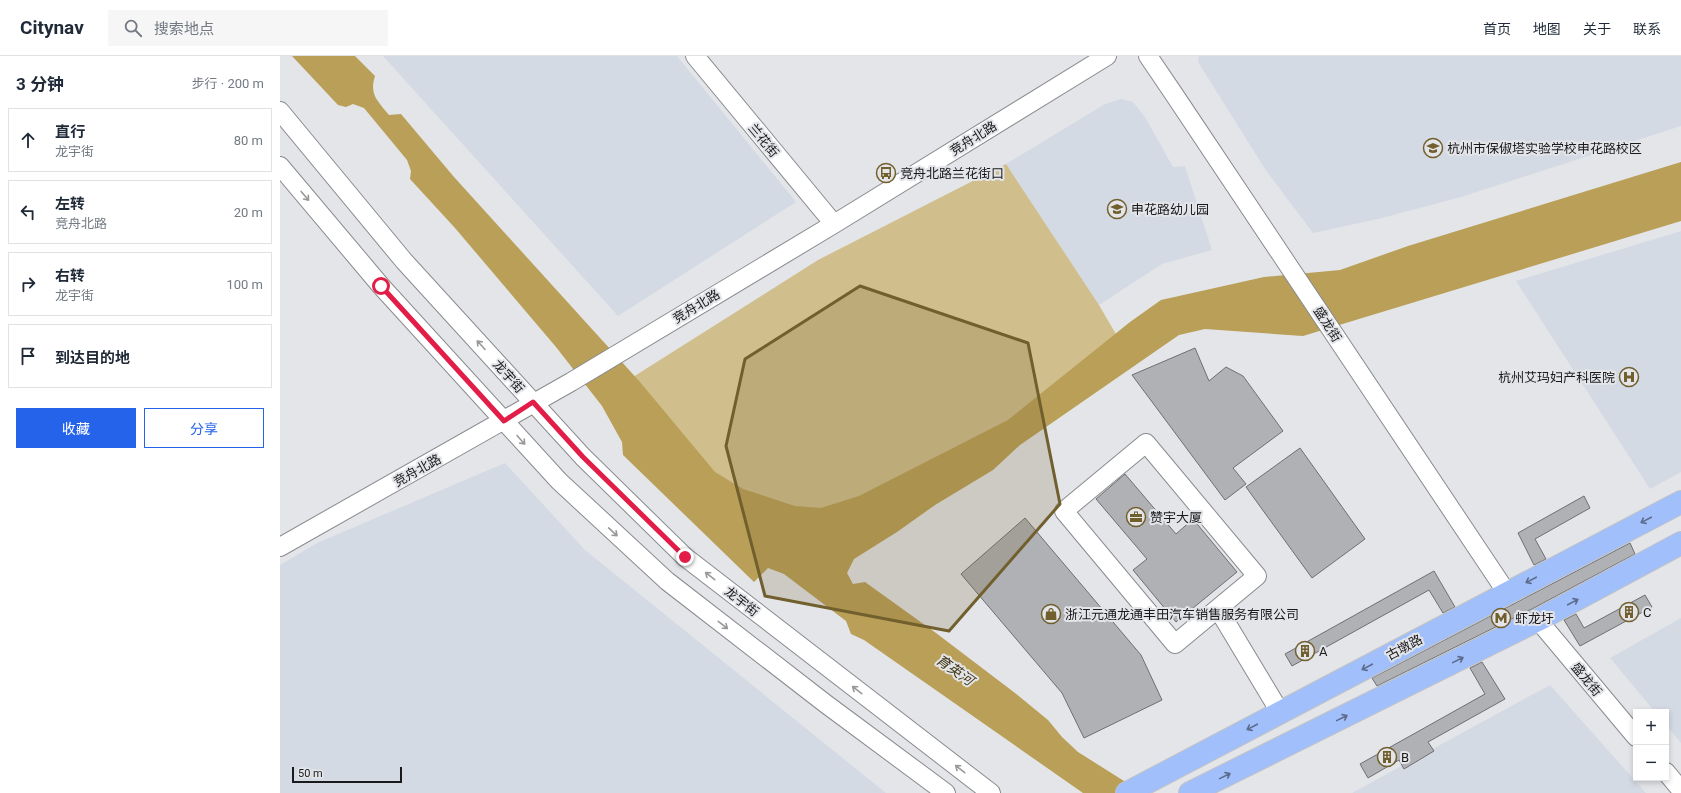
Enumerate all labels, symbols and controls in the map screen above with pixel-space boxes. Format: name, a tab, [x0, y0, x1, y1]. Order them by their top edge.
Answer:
search box	[108, 10, 388, 46]
text: Citynav	[20, 16, 84, 39]
icon: search	[122, 17, 144, 39]
text: 搜索地点	[154, 20, 214, 38]
text: 首页	[1483, 21, 1511, 37]
text: 地图	[1533, 21, 1561, 37]
text: 关于	[1583, 21, 1611, 37]
text: 联系	[1633, 21, 1661, 37]
text: 3 分钟	[16, 74, 64, 94]
text: 步行 · 200 m	[192, 76, 264, 91]
street label: 竞舟北路	[947, 118, 999, 159]
street label: 兰花街	[745, 121, 782, 160]
text: 直行	[55, 123, 85, 141]
icon: ahead	[17, 129, 39, 151]
text: 80 m	[234, 133, 263, 148]
school or university icon: 杭州市保俶塔实验学校申花路校区	[1422, 137, 1444, 159]
place label: 杭州市保俶塔实验学校申花路校区	[1447, 141, 1642, 156]
text: 龙宇街	[55, 144, 94, 159]
bus stop icon: 竞舟北路兰花街口	[875, 162, 897, 184]
place label: 竞舟北路兰花街口	[900, 166, 1004, 181]
one-way arrow	[301, 191, 310, 201]
text: 左转	[55, 195, 85, 213]
school or university icon: 申花路幼儿园	[1106, 198, 1128, 220]
icon: left	[17, 201, 39, 223]
place label: 申花路幼儿园	[1131, 202, 1209, 217]
text: 20 m	[234, 205, 263, 220]
text: 竞舟北路	[55, 216, 107, 231]
text: 右转	[55, 267, 85, 285]
icon: right	[17, 273, 39, 295]
text: 100 m	[226, 277, 263, 292]
route start	[372, 277, 390, 295]
street label: 竞舟北路	[670, 287, 722, 326]
text: 龙宇街	[55, 288, 94, 303]
street label: 盛龙街	[1311, 304, 1344, 345]
one-way arrow	[476, 340, 485, 350]
icon: arrive	[17, 345, 39, 367]
text: 到达目的地	[55, 349, 130, 367]
street label: 龙宇街	[490, 357, 527, 396]
hospital icon: 杭州艾玛妇产科医院	[1618, 366, 1640, 388]
place label: 杭州艾玛妇产科医院	[1498, 370, 1615, 385]
button: 收藏	[16, 408, 136, 448]
button: 分享	[144, 408, 264, 448]
one-way arrow	[517, 434, 526, 445]
street label: 竞舟北路	[391, 451, 444, 490]
office icon: 赞宇大厦	[1125, 506, 1147, 528]
place label: 赞宇大厦	[1150, 510, 1202, 525]
one-way arrow	[1641, 517, 1653, 524]
one-way arrow	[608, 527, 618, 536]
route end	[676, 548, 694, 566]
one-way arrow	[704, 572, 715, 581]
one-way arrow	[1526, 577, 1538, 585]
street label: 龙宇街	[722, 583, 762, 619]
one-way arrow	[1566, 597, 1578, 605]
building icon: C	[1618, 601, 1640, 623]
shop icon: 浙江元通龙通丰田汽车销售服务有限公司	[1040, 603, 1062, 625]
place label: C	[1643, 605, 1651, 620]
place label: 浙江元通龙通丰田汽车销售服务有限公司	[1065, 607, 1299, 622]
metro station icon: 虾龙圩	[1490, 607, 1512, 629]
place label: 虾龙圩	[1515, 611, 1554, 626]
one-way arrow	[718, 620, 729, 629]
street label: 古墩路	[1383, 632, 1425, 663]
building icon: A	[1294, 640, 1316, 662]
place label: A	[1319, 644, 1328, 659]
water label: 育英河	[933, 651, 979, 690]
one-way arrow	[1452, 656, 1464, 663]
street label: 盛龙街	[1568, 660, 1605, 699]
one-way arrow	[1361, 663, 1373, 671]
one-way arrow	[852, 686, 863, 694]
map controls	[1633, 709, 1669, 781]
button: +	[1633, 709, 1669, 745]
one-way arrow	[1336, 714, 1348, 721]
one-way arrow	[1246, 724, 1258, 732]
button: −	[1633, 745, 1669, 781]
building icon: B	[1376, 746, 1398, 768]
place label: B	[1401, 750, 1409, 765]
scale bar	[292, 765, 402, 784]
one-way arrow	[955, 765, 966, 773]
text: 50 m	[298, 767, 323, 780]
one-way arrow	[1219, 772, 1231, 779]

